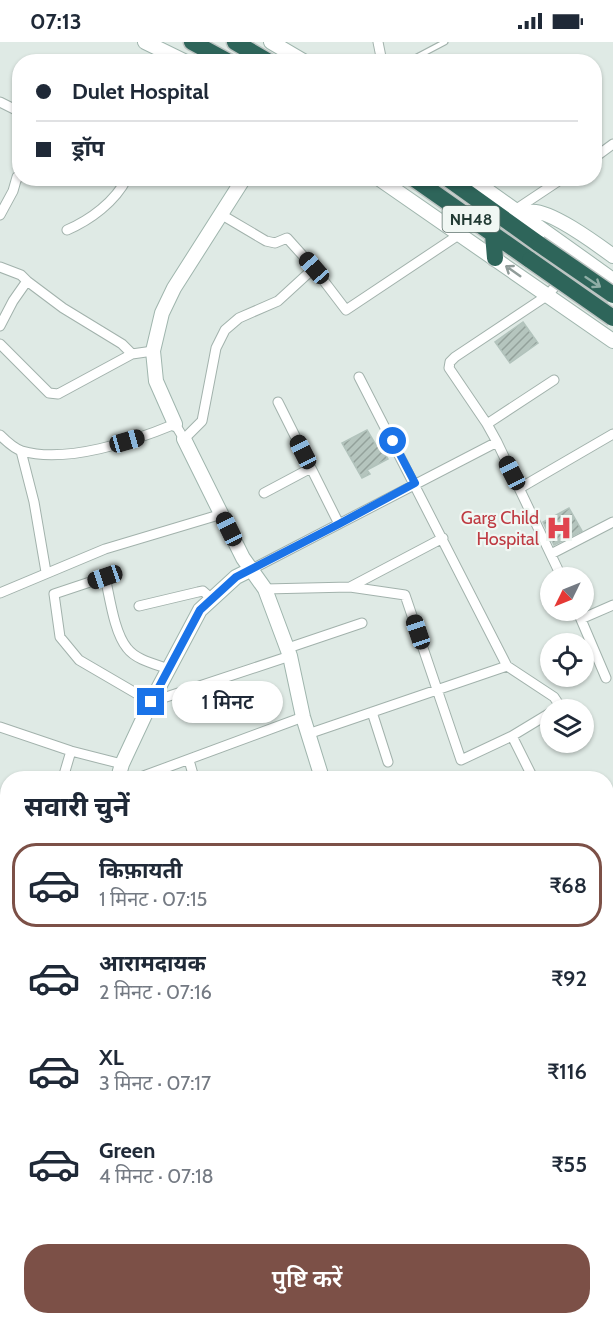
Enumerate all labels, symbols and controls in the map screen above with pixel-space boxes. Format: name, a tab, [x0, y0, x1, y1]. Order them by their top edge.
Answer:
text: 07:13	[30, 8, 82, 35]
text: Dulet Hospital	[72, 78, 209, 105]
text: ड्रॉप	[72, 135, 105, 162]
road number: NH48	[442, 206, 500, 232]
car	[295, 249, 333, 287]
one-way arrow	[506, 265, 522, 277]
one-way arrow	[585, 276, 601, 288]
car	[107, 427, 147, 455]
route start	[379, 427, 406, 454]
car	[287, 432, 319, 472]
car	[496, 453, 528, 493]
place label: Garg Child Hospital	[461, 507, 540, 550]
car	[213, 509, 245, 549]
hospital icon: Garg Child Hospital	[544, 513, 574, 543]
car	[85, 563, 125, 591]
north arrow	[540, 567, 594, 621]
map controls	[540, 567, 594, 753]
car	[404, 612, 432, 652]
button: locate	[540, 633, 594, 687]
callout: 1 मिनट	[172, 681, 283, 723]
route end	[137, 688, 164, 715]
text: 1 मिनट	[201, 690, 254, 714]
button: layers	[540, 699, 594, 753]
text: सवारी चुनें	[24, 790, 129, 823]
text: किफ़ायती	[99, 857, 183, 884]
icon: car	[27, 858, 81, 912]
text: ₹68	[549, 872, 587, 899]
text: 1 मिनट · 07:15	[99, 887, 207, 911]
text: आरामदायक	[99, 950, 206, 977]
icon: car	[27, 951, 81, 1005]
text: ₹92	[551, 965, 587, 992]
text: 2 मिनट · 07:16	[99, 980, 212, 1004]
icon: car	[27, 1044, 81, 1098]
text: XL	[99, 1044, 124, 1071]
text: ₹116	[547, 1058, 587, 1085]
text: 3 मिनट · 07:17	[99, 1071, 211, 1095]
icon: car	[27, 1137, 81, 1191]
text: Green	[99, 1137, 155, 1164]
text: ₹55	[551, 1151, 587, 1178]
text: 4 मिनट · 07:18	[99, 1164, 214, 1188]
button: पुष्टि करें	[24, 1244, 590, 1313]

